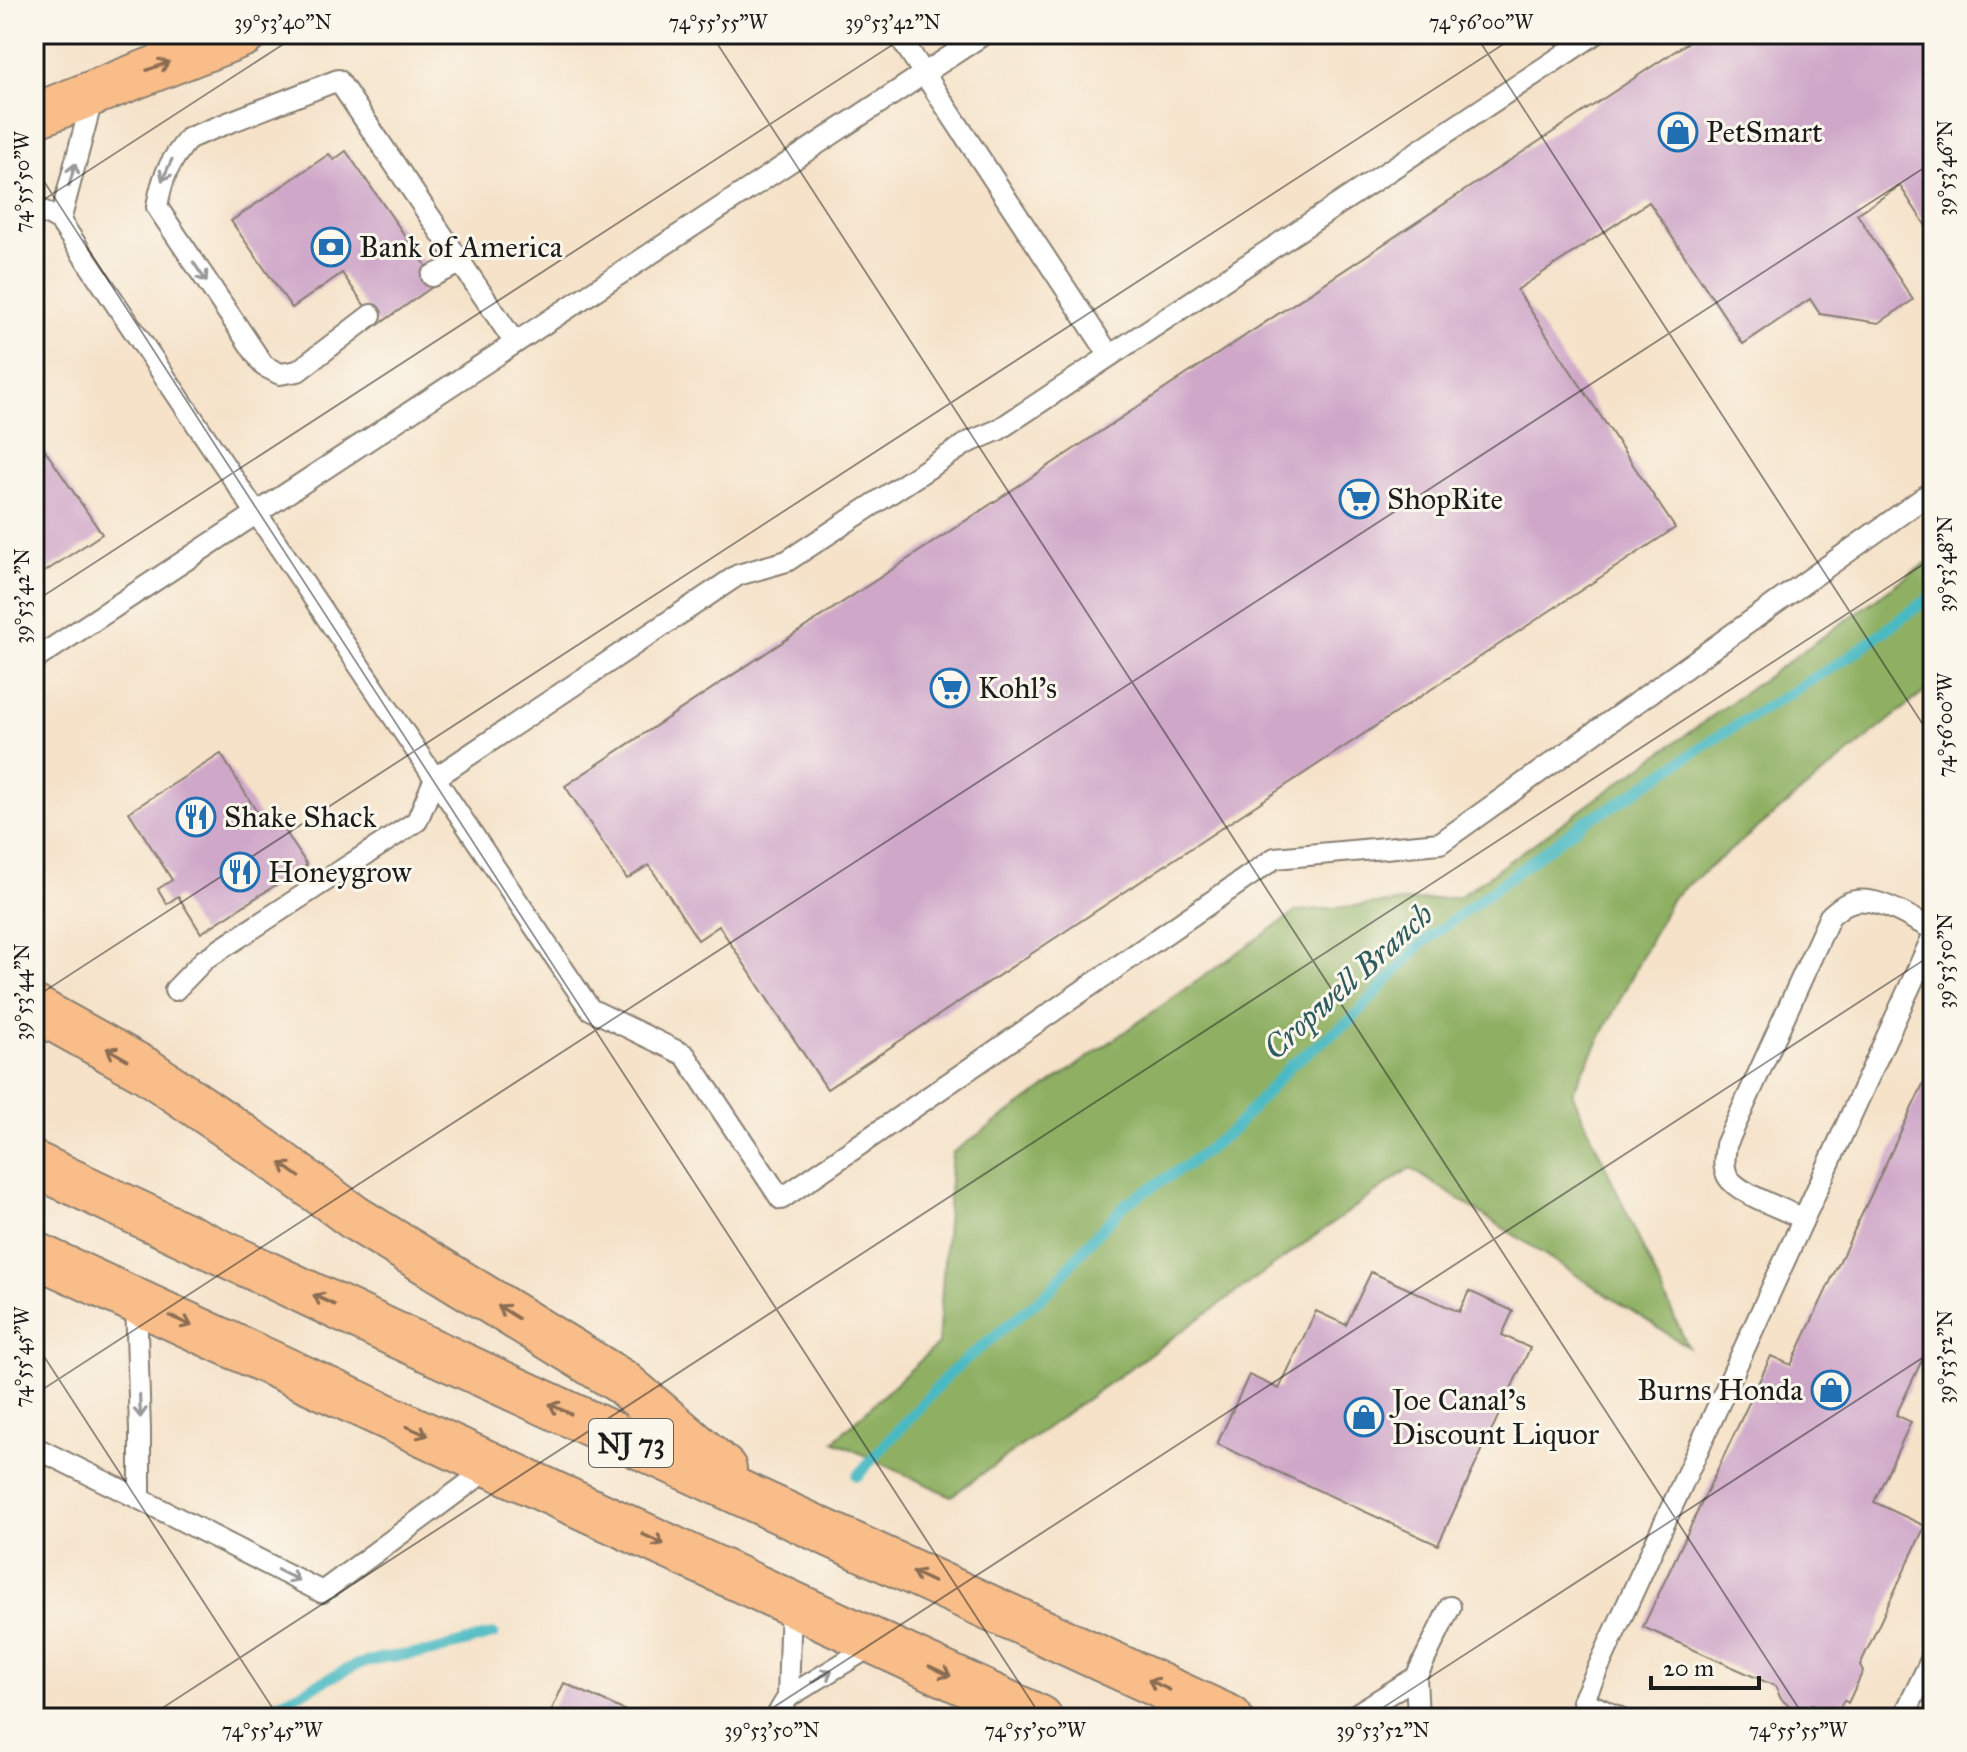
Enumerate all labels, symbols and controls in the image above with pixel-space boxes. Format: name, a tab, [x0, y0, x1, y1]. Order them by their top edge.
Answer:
text: 39°53'40"N	[234, 10, 332, 34]
text: 74°55'55"W	[668, 10, 769, 34]
text: 39°53'42"N	[845, 10, 941, 34]
text: 74°56'00"W	[1429, 10, 1534, 34]
one-way arrow	[145, 58, 170, 72]
shop icon: PetSmart	[1657, 111, 1699, 153]
place label: PetSmart	[1706, 114, 1823, 150]
text: 39°53'46"N	[1933, 120, 1957, 216]
text: 74°55'50"W	[10, 130, 34, 233]
one-way arrow	[159, 158, 174, 182]
one-way arrow	[66, 163, 81, 189]
bank icon: Bank of America	[310, 226, 352, 268]
place label: Bank of America	[359, 229, 563, 265]
one-way arrow	[192, 260, 208, 283]
supermarket icon: ShopRite	[1338, 478, 1380, 520]
place label: ShopRite	[1387, 481, 1503, 517]
text: 39°53'48"N	[1933, 516, 1957, 612]
text: 39°53'42"N	[10, 548, 34, 644]
supermarket icon: Kohl's	[929, 667, 971, 709]
place label: Kohl's	[978, 670, 1057, 706]
text: 74°56'00"W	[1933, 672, 1957, 777]
restaurant icon: Shake Shack	[175, 796, 217, 838]
place label: Shake Shack	[224, 799, 376, 835]
restaurant icon: Honeygrow	[219, 851, 261, 893]
place label: Honeygrow	[268, 854, 413, 890]
water label: Cropwell Branch	[1255, 895, 1441, 1068]
text: 39°53'50"N	[1933, 913, 1957, 1009]
text: 39°53'44"N	[10, 944, 34, 1040]
one-way arrow	[105, 1046, 129, 1061]
one-way arrow	[280, 1162, 301, 1179]
one-way arrow	[312, 1292, 336, 1307]
one-way arrow	[497, 1304, 520, 1320]
text: 74°55'45"W	[10, 1306, 34, 1407]
text: 39°53'52"N	[1933, 1310, 1957, 1404]
one-way arrow	[169, 1314, 193, 1329]
shop icon: Burns Honda	[1810, 1369, 1852, 1411]
place label: Burns Honda	[1637, 1372, 1803, 1408]
place label: Joe Canal's Discount Liquor	[1389, 1382, 1600, 1452]
one-way arrow	[132, 1392, 147, 1419]
shop icon: Joe Canal's Discount Liquor	[1343, 1396, 1385, 1438]
one-way arrow	[548, 1401, 572, 1416]
road number: NJ 73	[589, 1419, 673, 1467]
one-way arrow	[404, 1424, 429, 1439]
one-way arrow	[640, 1533, 665, 1548]
one-way arrow	[276, 1567, 300, 1583]
one-way arrow	[911, 1569, 935, 1584]
scale bar	[1651, 1640, 1759, 1690]
text: 20 m	[1663, 1653, 1714, 1683]
one-way arrow	[928, 1664, 952, 1679]
one-way arrow	[810, 1668, 833, 1684]
one-way arrow	[1148, 1677, 1172, 1692]
text: 74°55'45"W	[222, 1718, 323, 1742]
text: 39°53'50"N	[724, 1718, 820, 1742]
text: 74°55'50"W	[984, 1718, 1087, 1742]
text: 39°53'52"N	[1336, 1718, 1430, 1742]
text: 74°55'55"W	[1748, 1718, 1849, 1742]

